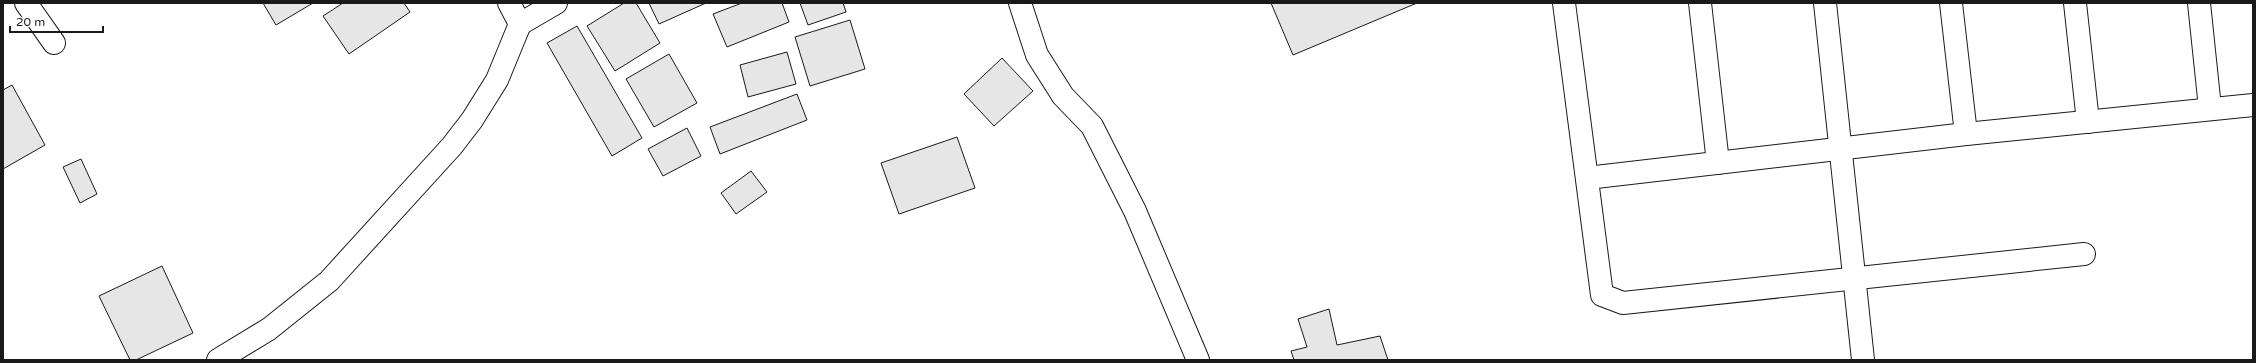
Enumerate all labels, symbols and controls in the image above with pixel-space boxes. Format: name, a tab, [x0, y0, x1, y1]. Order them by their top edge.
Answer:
scale bar	[10, 8, 103, 34]
text: 20 m	[16, 15, 45, 29]

